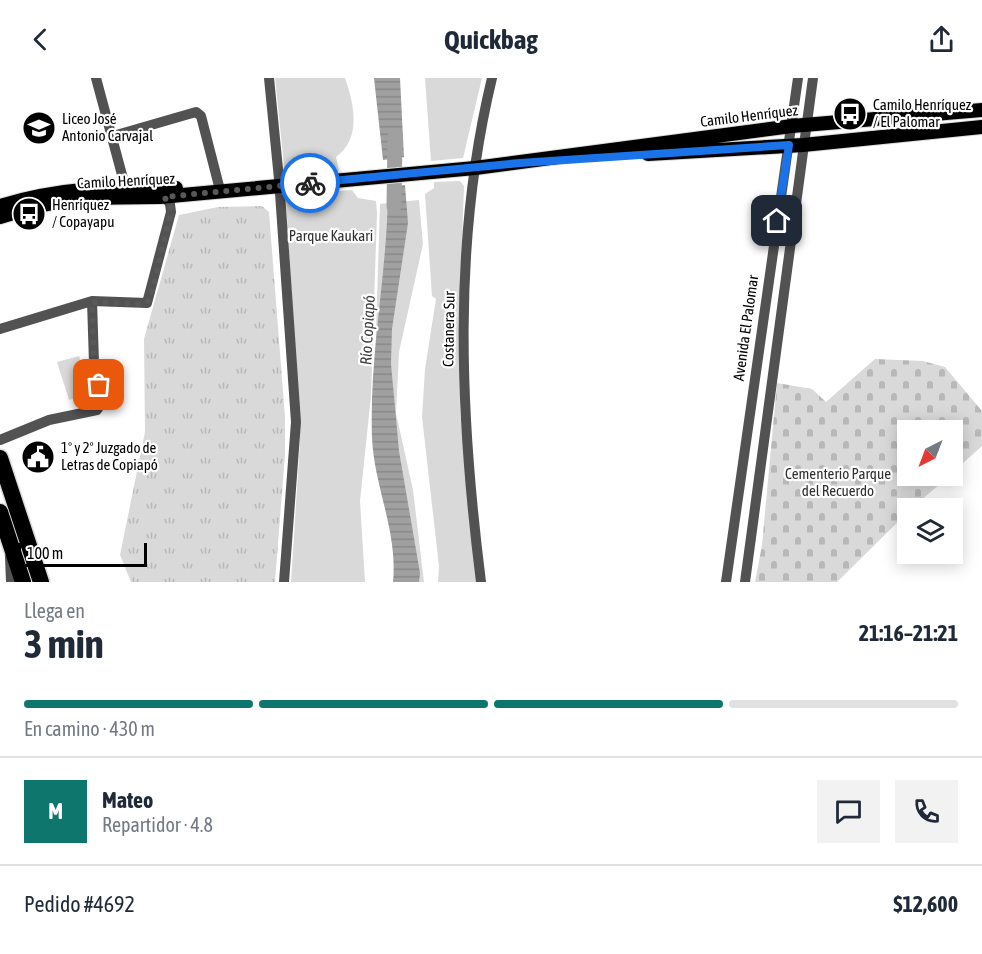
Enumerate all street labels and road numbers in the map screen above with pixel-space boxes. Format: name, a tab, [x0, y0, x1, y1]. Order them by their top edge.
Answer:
street label: Camilo Henríquez	[699, 101, 799, 130]
street label: Camilo Henríquez	[77, 169, 176, 192]
street label: Avenida El Palomar	[730, 273, 761, 382]
street label: Costanera Sur	[439, 290, 458, 367]

